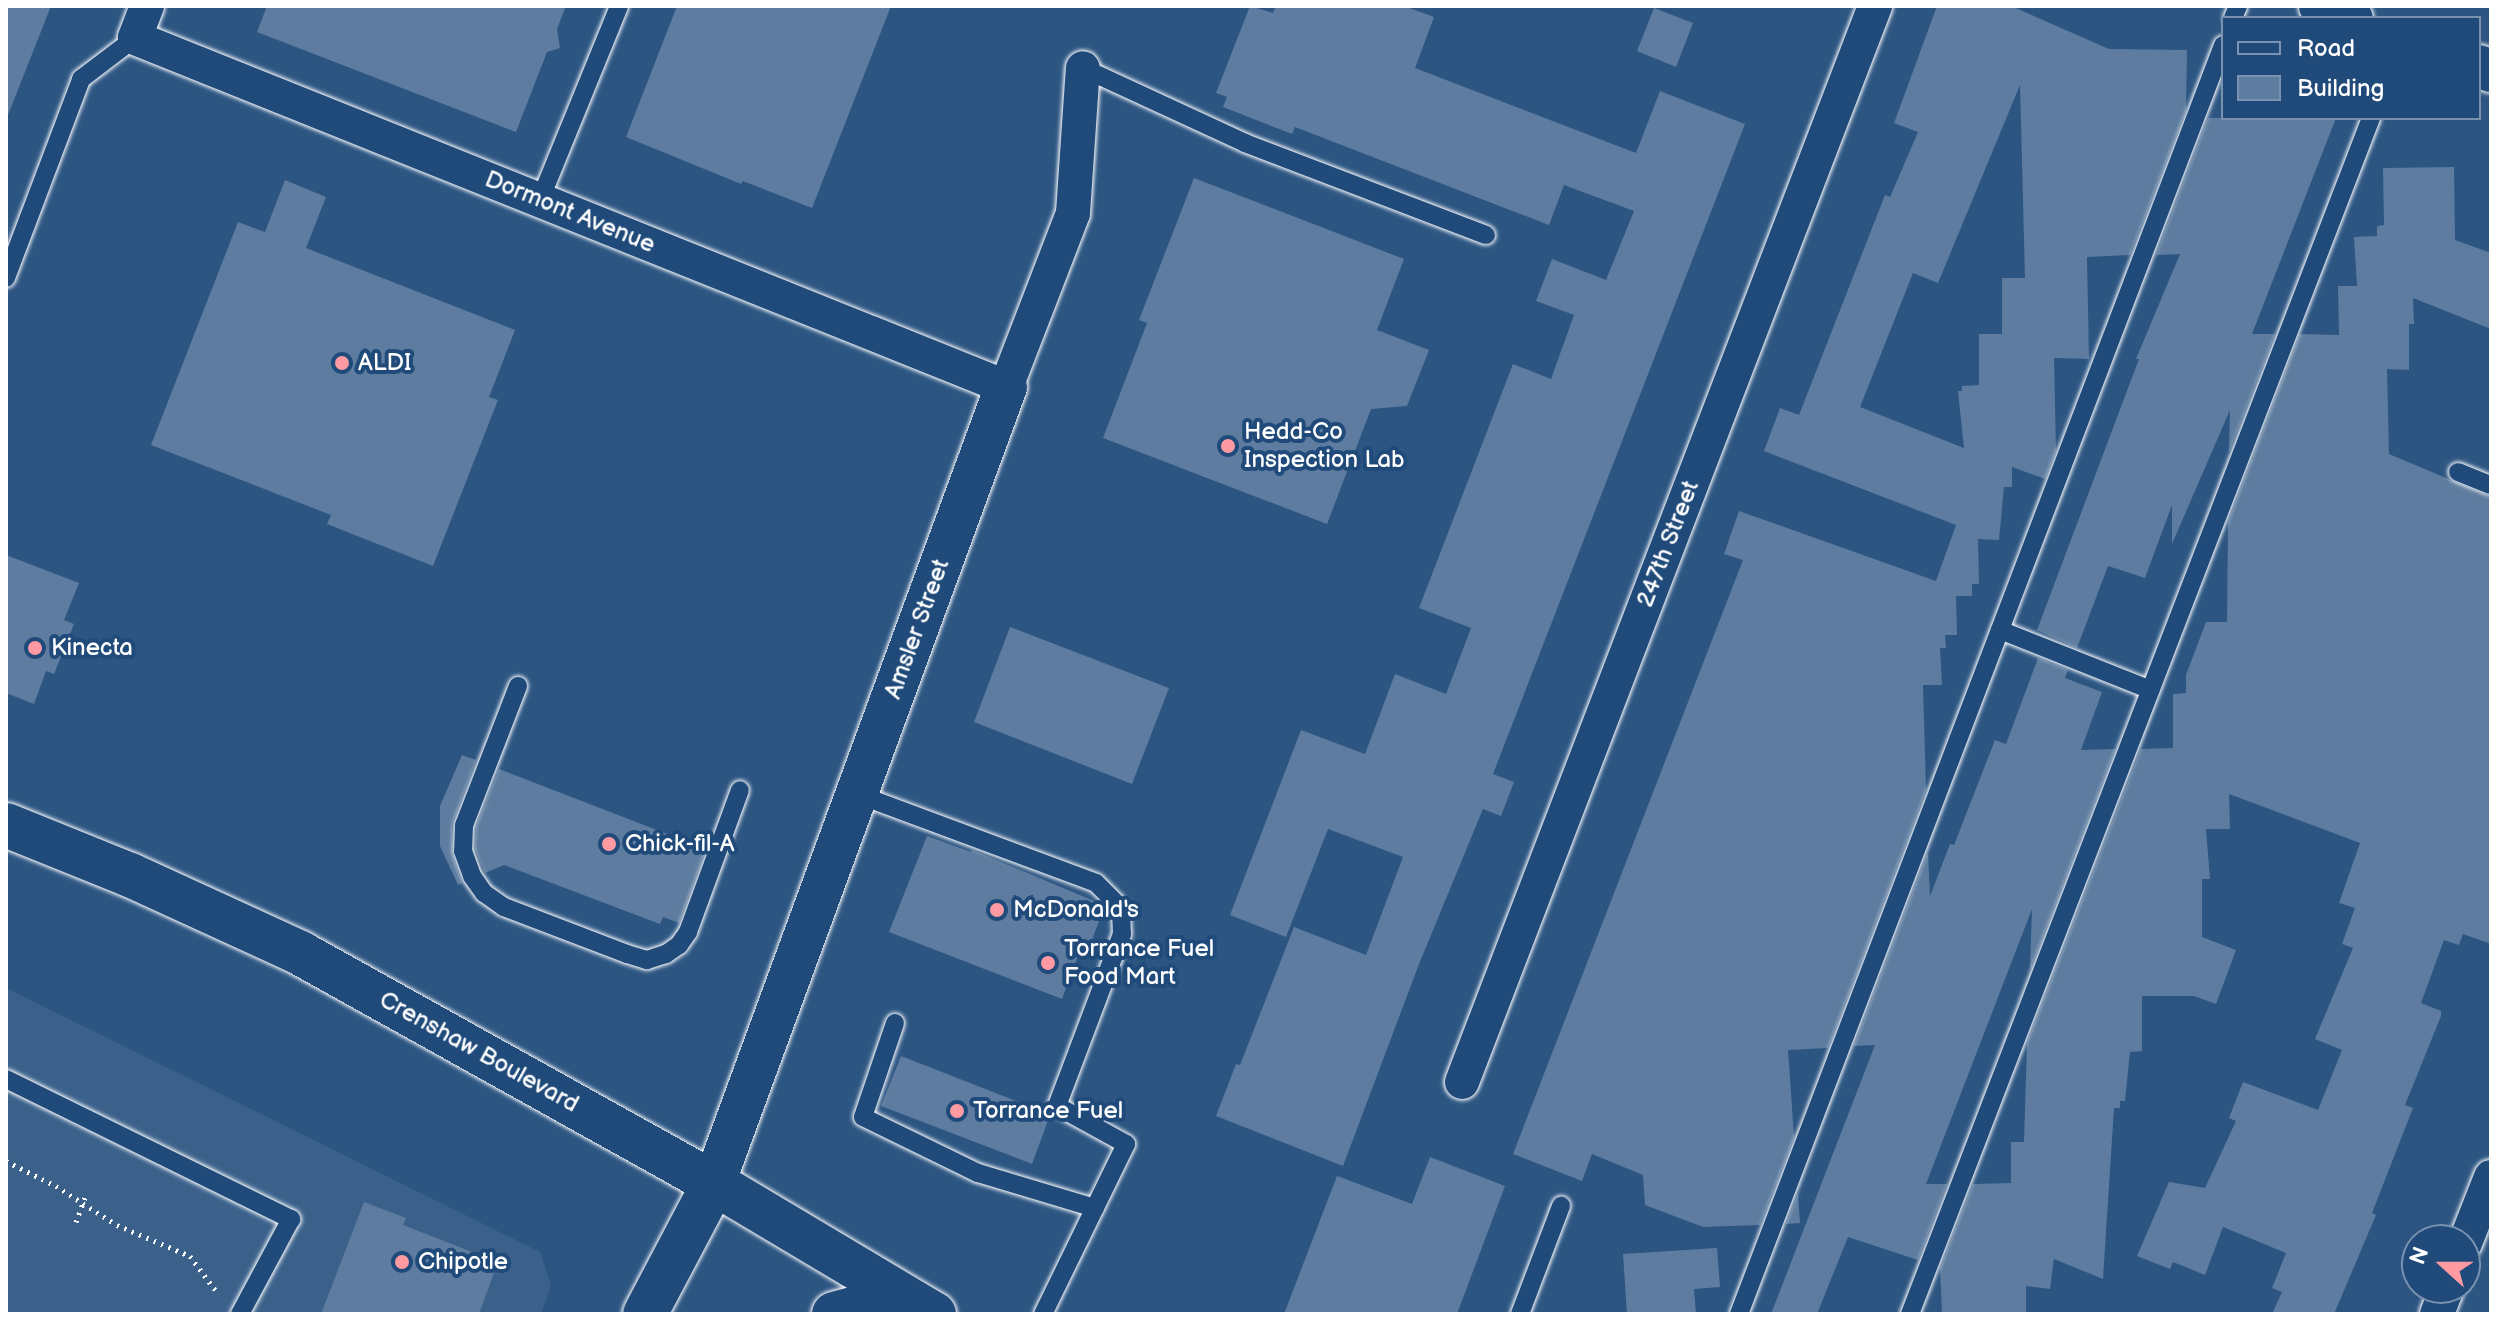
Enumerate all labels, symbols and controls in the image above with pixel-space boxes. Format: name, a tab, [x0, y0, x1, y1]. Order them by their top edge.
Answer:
legend	[2221, 16, 2481, 120]
text: Road	[2297, 34, 2355, 63]
text: Building	[2297, 74, 2384, 103]
street label: Dormont Avenue	[481, 165, 659, 259]
place label: ALDI	[358, 349, 411, 377]
marker: ALDI	[333, 354, 351, 372]
place label: Hedd-Co Inspection Lab	[1244, 418, 1405, 474]
marker: Hedd-Co Inspection Lab	[1219, 437, 1237, 455]
street label: 247th Street	[1631, 477, 1705, 611]
street label: Amsler Street	[878, 555, 956, 703]
place label: Kinecta	[51, 634, 133, 662]
marker: Kinecta	[26, 639, 44, 657]
place label: Chick-fil-A	[625, 830, 734, 858]
marker: Chick-fil-A	[600, 835, 618, 853]
place label: McDonald's	[1013, 896, 1139, 924]
marker: McDonald's	[988, 901, 1006, 919]
place label: Torrance Fuel Food Mart	[1064, 935, 1214, 991]
marker: Torrance Fuel Food Mart	[1039, 954, 1057, 972]
street label: Crenshaw Boulevard	[374, 985, 584, 1119]
place label: Torrance Fuel	[973, 1097, 1123, 1125]
marker: Torrance Fuel	[948, 1102, 966, 1120]
north arrow	[2401, 1224, 2481, 1304]
text: N	[2404, 1243, 2436, 1268]
place label: Chipotle	[418, 1248, 508, 1276]
marker: Chipotle	[393, 1253, 411, 1271]

